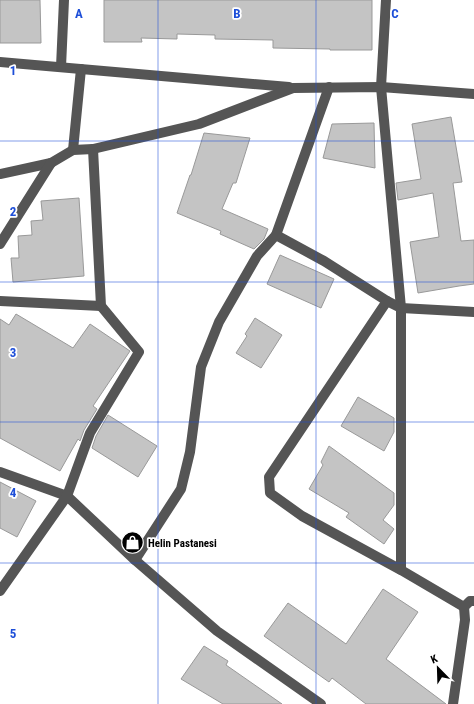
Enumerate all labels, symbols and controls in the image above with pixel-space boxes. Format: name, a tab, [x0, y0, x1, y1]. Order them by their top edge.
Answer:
text: A	[75, 6, 83, 21]
text: B	[233, 6, 241, 21]
text: C	[391, 6, 399, 21]
text: 1	[10, 63, 16, 78]
text: 2	[10, 204, 17, 219]
text: 3	[10, 345, 16, 360]
text: 4	[10, 485, 17, 500]
shop icon: Helin Pastanesi	[119, 530, 145, 556]
place label: Helin Pastanesi	[148, 537, 217, 550]
text: 5	[10, 626, 17, 641]
north arrow	[418, 648, 458, 688]
text: K	[429, 652, 440, 666]

